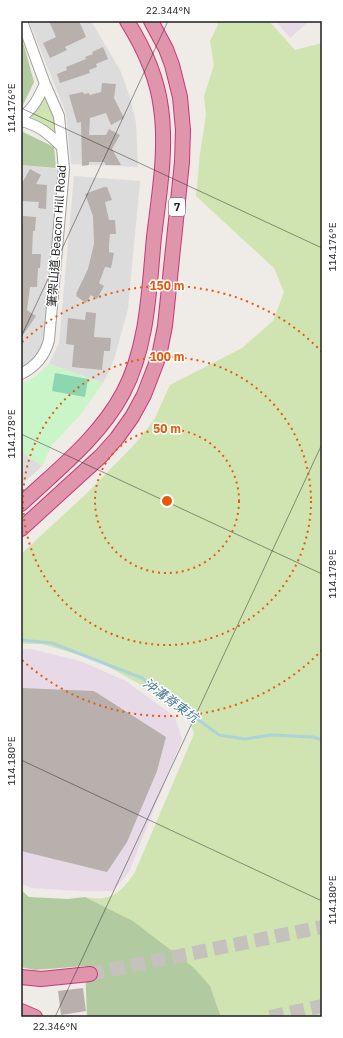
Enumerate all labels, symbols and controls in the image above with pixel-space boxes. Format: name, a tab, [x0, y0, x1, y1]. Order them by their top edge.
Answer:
text: 22.344°N	[146, 4, 190, 17]
text: 114.176°E	[5, 83, 18, 133]
street label: 筆架山道 Beacon Hill Road	[44, 164, 69, 308]
road number: 7	[169, 198, 185, 216]
text: 114.176°E	[326, 222, 339, 272]
text: 150 m	[149, 278, 185, 293]
text: 100 m	[149, 349, 185, 364]
text: 114.178°E	[5, 409, 18, 459]
text: 50 m	[153, 421, 181, 436]
centre of rings	[160, 494, 174, 508]
text: 114.178°E	[326, 549, 339, 599]
water label: 沖溝脊東坑	[139, 674, 204, 728]
text: 114.180°E	[5, 736, 18, 786]
text: 114.180°E	[326, 875, 339, 925]
text: 22.346°N	[33, 1020, 77, 1033]

